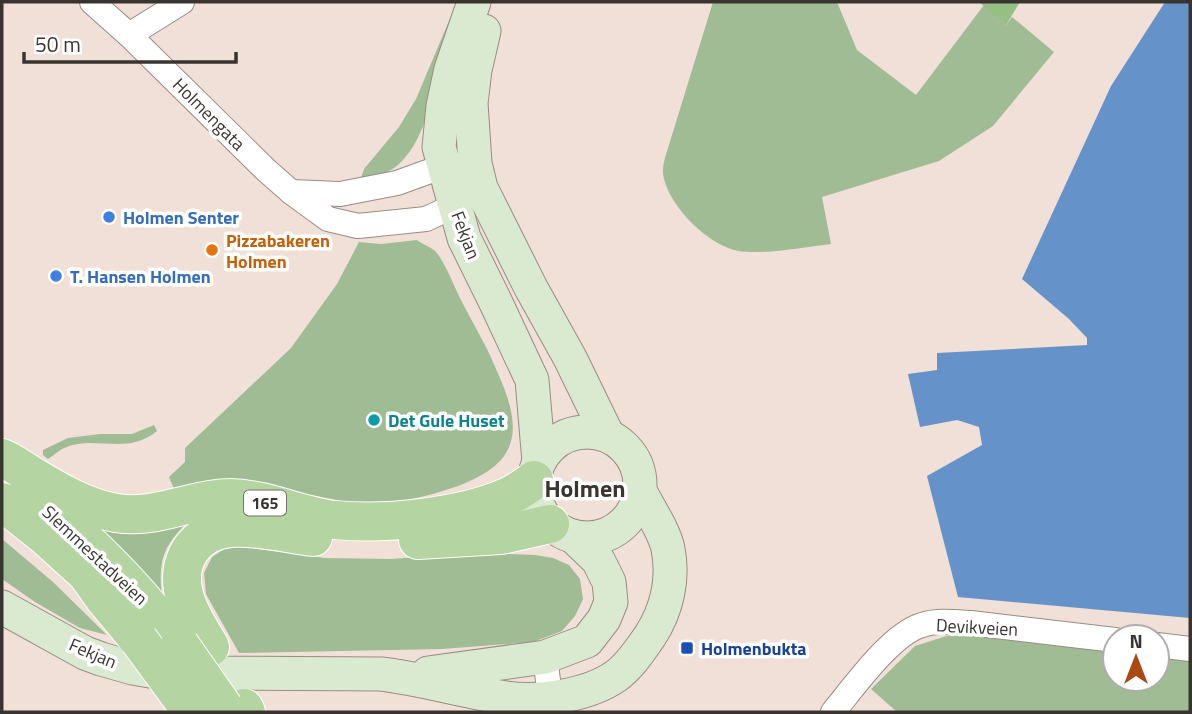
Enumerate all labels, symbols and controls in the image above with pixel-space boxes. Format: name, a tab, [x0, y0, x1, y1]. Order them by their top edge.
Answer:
scale bar	[24, 21, 236, 65]
text: 50 m	[35, 28, 81, 60]
street label: Holmengata	[167, 72, 251, 156]
place label: Holmen Senter	[123, 204, 239, 231]
street label: Fekjan	[445, 207, 487, 263]
marker: Holmen Senter	[101, 209, 117, 225]
place label: Pizzabakeren Holmen	[226, 227, 330, 275]
marker: Pizzabakeren Holmen	[204, 242, 220, 258]
place label: T. Hansen Holmen	[70, 263, 211, 290]
marker: T. Hansen Holmen	[48, 268, 64, 284]
place label: Det Gule Huset	[388, 407, 505, 434]
marker: Det Gule Huset	[366, 412, 382, 428]
district label: Holmen	[545, 470, 626, 506]
road number: 165	[244, 490, 286, 516]
street label: Slemmestadveien	[36, 499, 154, 611]
street label: Devikveien	[935, 611, 1019, 643]
north arrow	[1101, 623, 1171, 693]
text: N	[1129, 626, 1143, 655]
street label: Fekjan	[65, 631, 121, 675]
place label: Holmenbukta	[701, 635, 807, 662]
marker: Holmenbukta	[679, 640, 695, 656]

